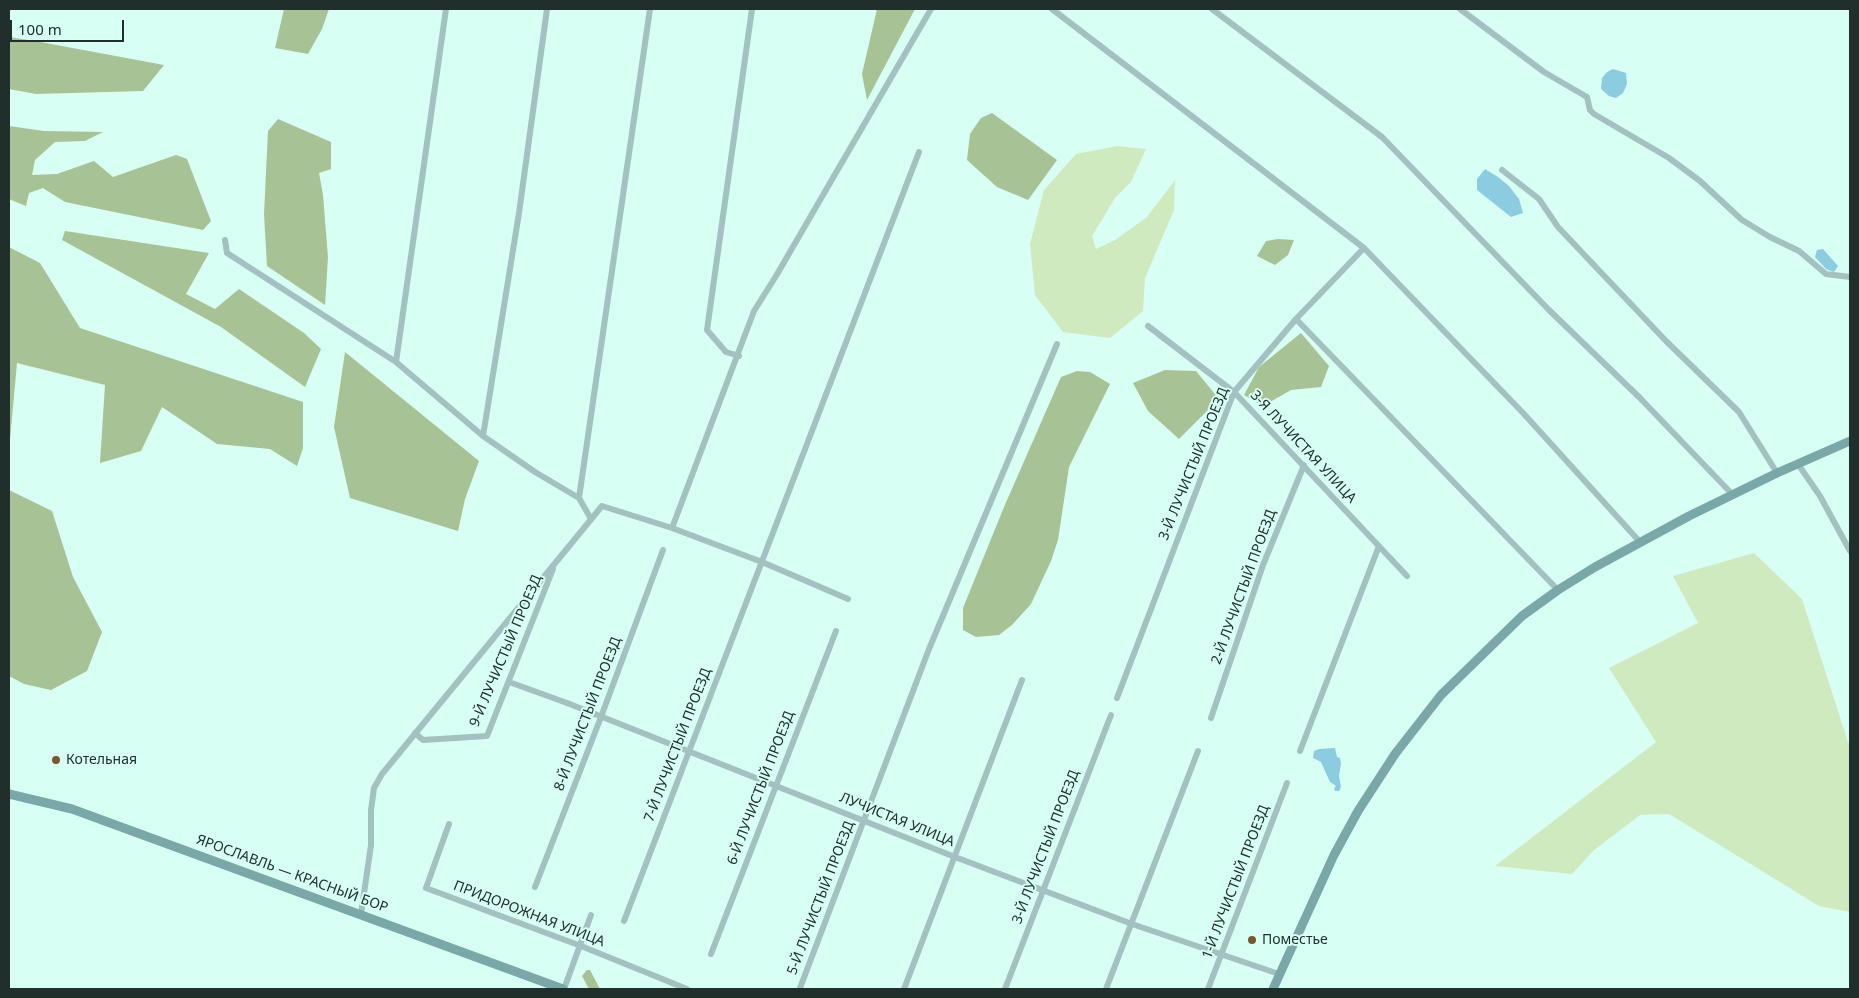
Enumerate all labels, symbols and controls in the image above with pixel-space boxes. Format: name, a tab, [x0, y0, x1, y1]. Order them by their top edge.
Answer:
scale bar	[12, 10, 126, 42]
text: 100 m	[18, 19, 62, 39]
street label: 3-Й ЛУЧИСТЫЙ ПРОЕЗД	[1156, 385, 1232, 543]
street label: 3-Я ЛУЧИСТАЯ УЛИЦА	[1246, 387, 1360, 507]
street label: 2-Й ЛУЧИСТЫЙ ПРОЕЗД	[1208, 507, 1280, 667]
street label: 9-Й ЛУЧИСТЫЙ ПРОЕЗД	[466, 572, 546, 730]
street label: 8-Й ЛУЧИСТЫЙ ПРОЕЗД	[551, 635, 625, 793]
street label: 7-Й ЛУЧИСТЫЙ ПРОЕЗД	[641, 666, 715, 824]
street label: 6-Й ЛУЧИСТЫЙ ПРОЕЗД	[724, 709, 798, 867]
place label: Котельная	[66, 752, 137, 768]
marker: Котельная	[50, 754, 62, 766]
street label: 3-Й ЛУЧИСТЫЙ ПРОЕЗД	[1009, 768, 1083, 926]
street label: ЛУЧИСТАЯ УЛИЦА	[837, 789, 957, 851]
street label: 1-Й ЛУЧИСТЫЙ ПРОЕЗД	[1199, 803, 1273, 961]
street label: 5-Й ЛУЧИСТЫЙ ПРОЕЗД	[784, 819, 858, 977]
street label: ЯРОСЛАВЛЬ — КРАСНЫЙ БОР	[194, 831, 390, 917]
street label: ПРИДОРОЖНАЯ УЛИЦА	[451, 877, 607, 951]
place label: Поместье	[1262, 932, 1328, 948]
marker: Поместье	[1246, 934, 1258, 946]

